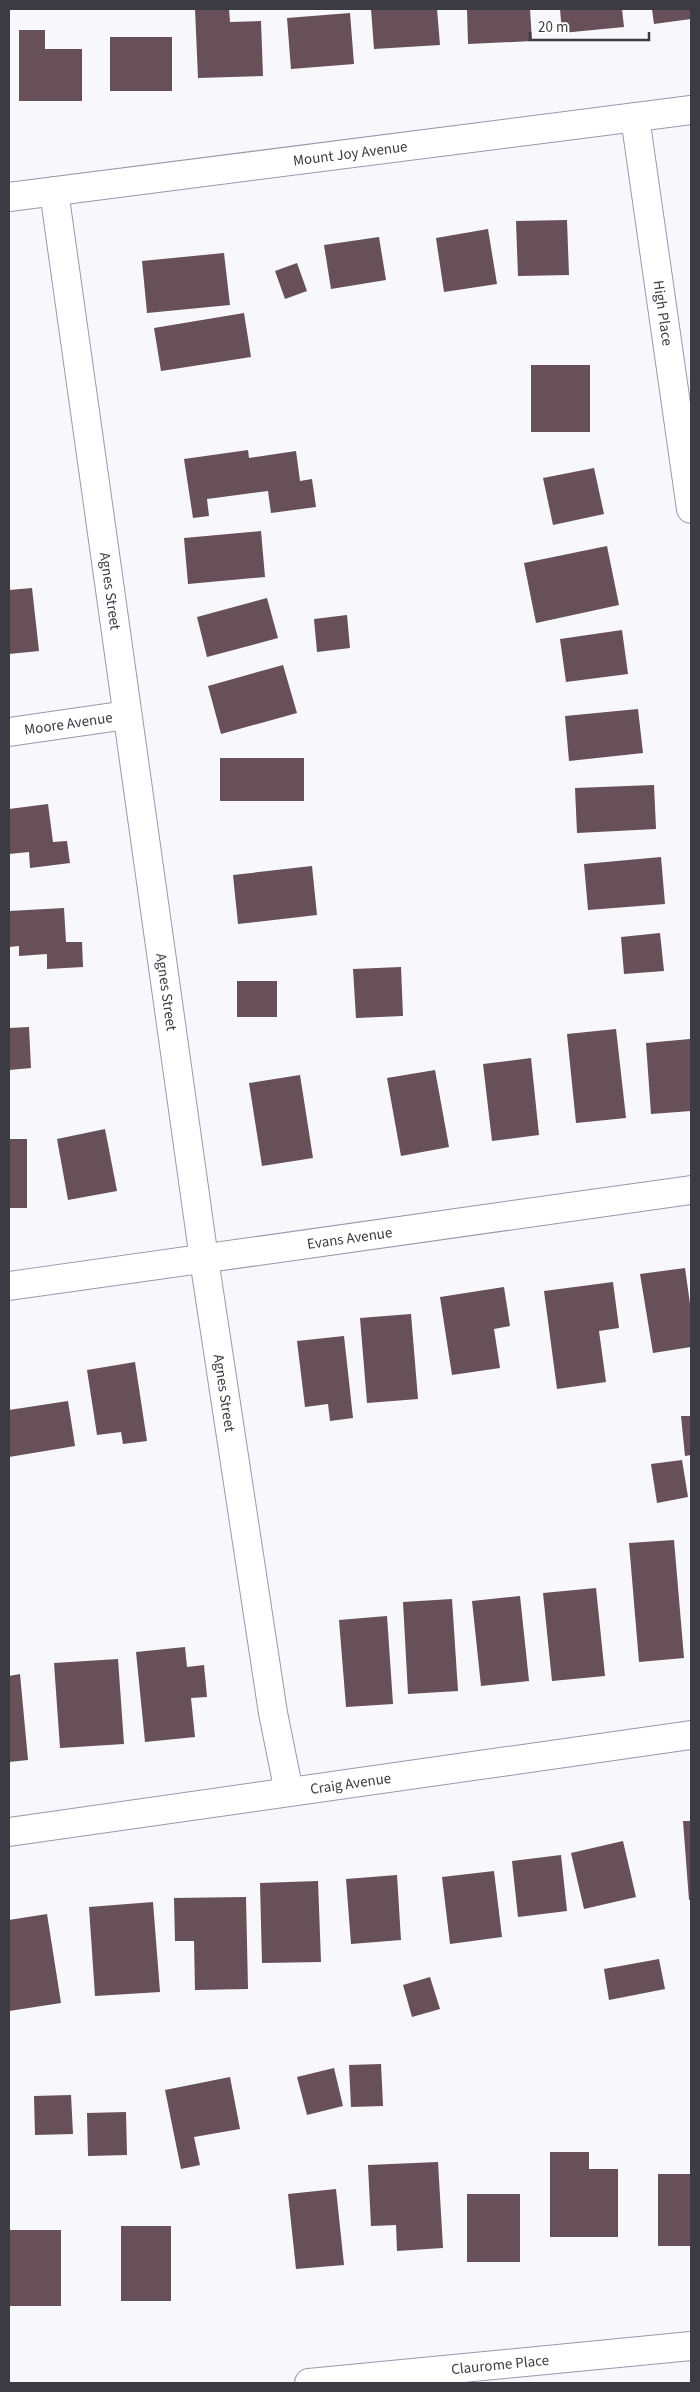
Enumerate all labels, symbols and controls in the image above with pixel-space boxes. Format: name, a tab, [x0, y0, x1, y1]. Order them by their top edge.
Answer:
scale bar	[530, 10, 649, 42]
text: 20 m	[538, 17, 568, 38]
street label: Mount Joy Avenue	[292, 136, 409, 172]
street label: High Place	[647, 279, 678, 347]
street label: Agnes Street	[94, 551, 126, 631]
street label: Moore Avenue	[23, 707, 114, 741]
street label: Agnes Street	[150, 952, 182, 1032]
street label: Evans Avenue	[306, 1222, 394, 1255]
street label: Agnes Street	[208, 1353, 240, 1433]
street label: Craig Avenue	[309, 1768, 392, 1800]
street label: Claurome Place	[450, 2350, 550, 2380]

